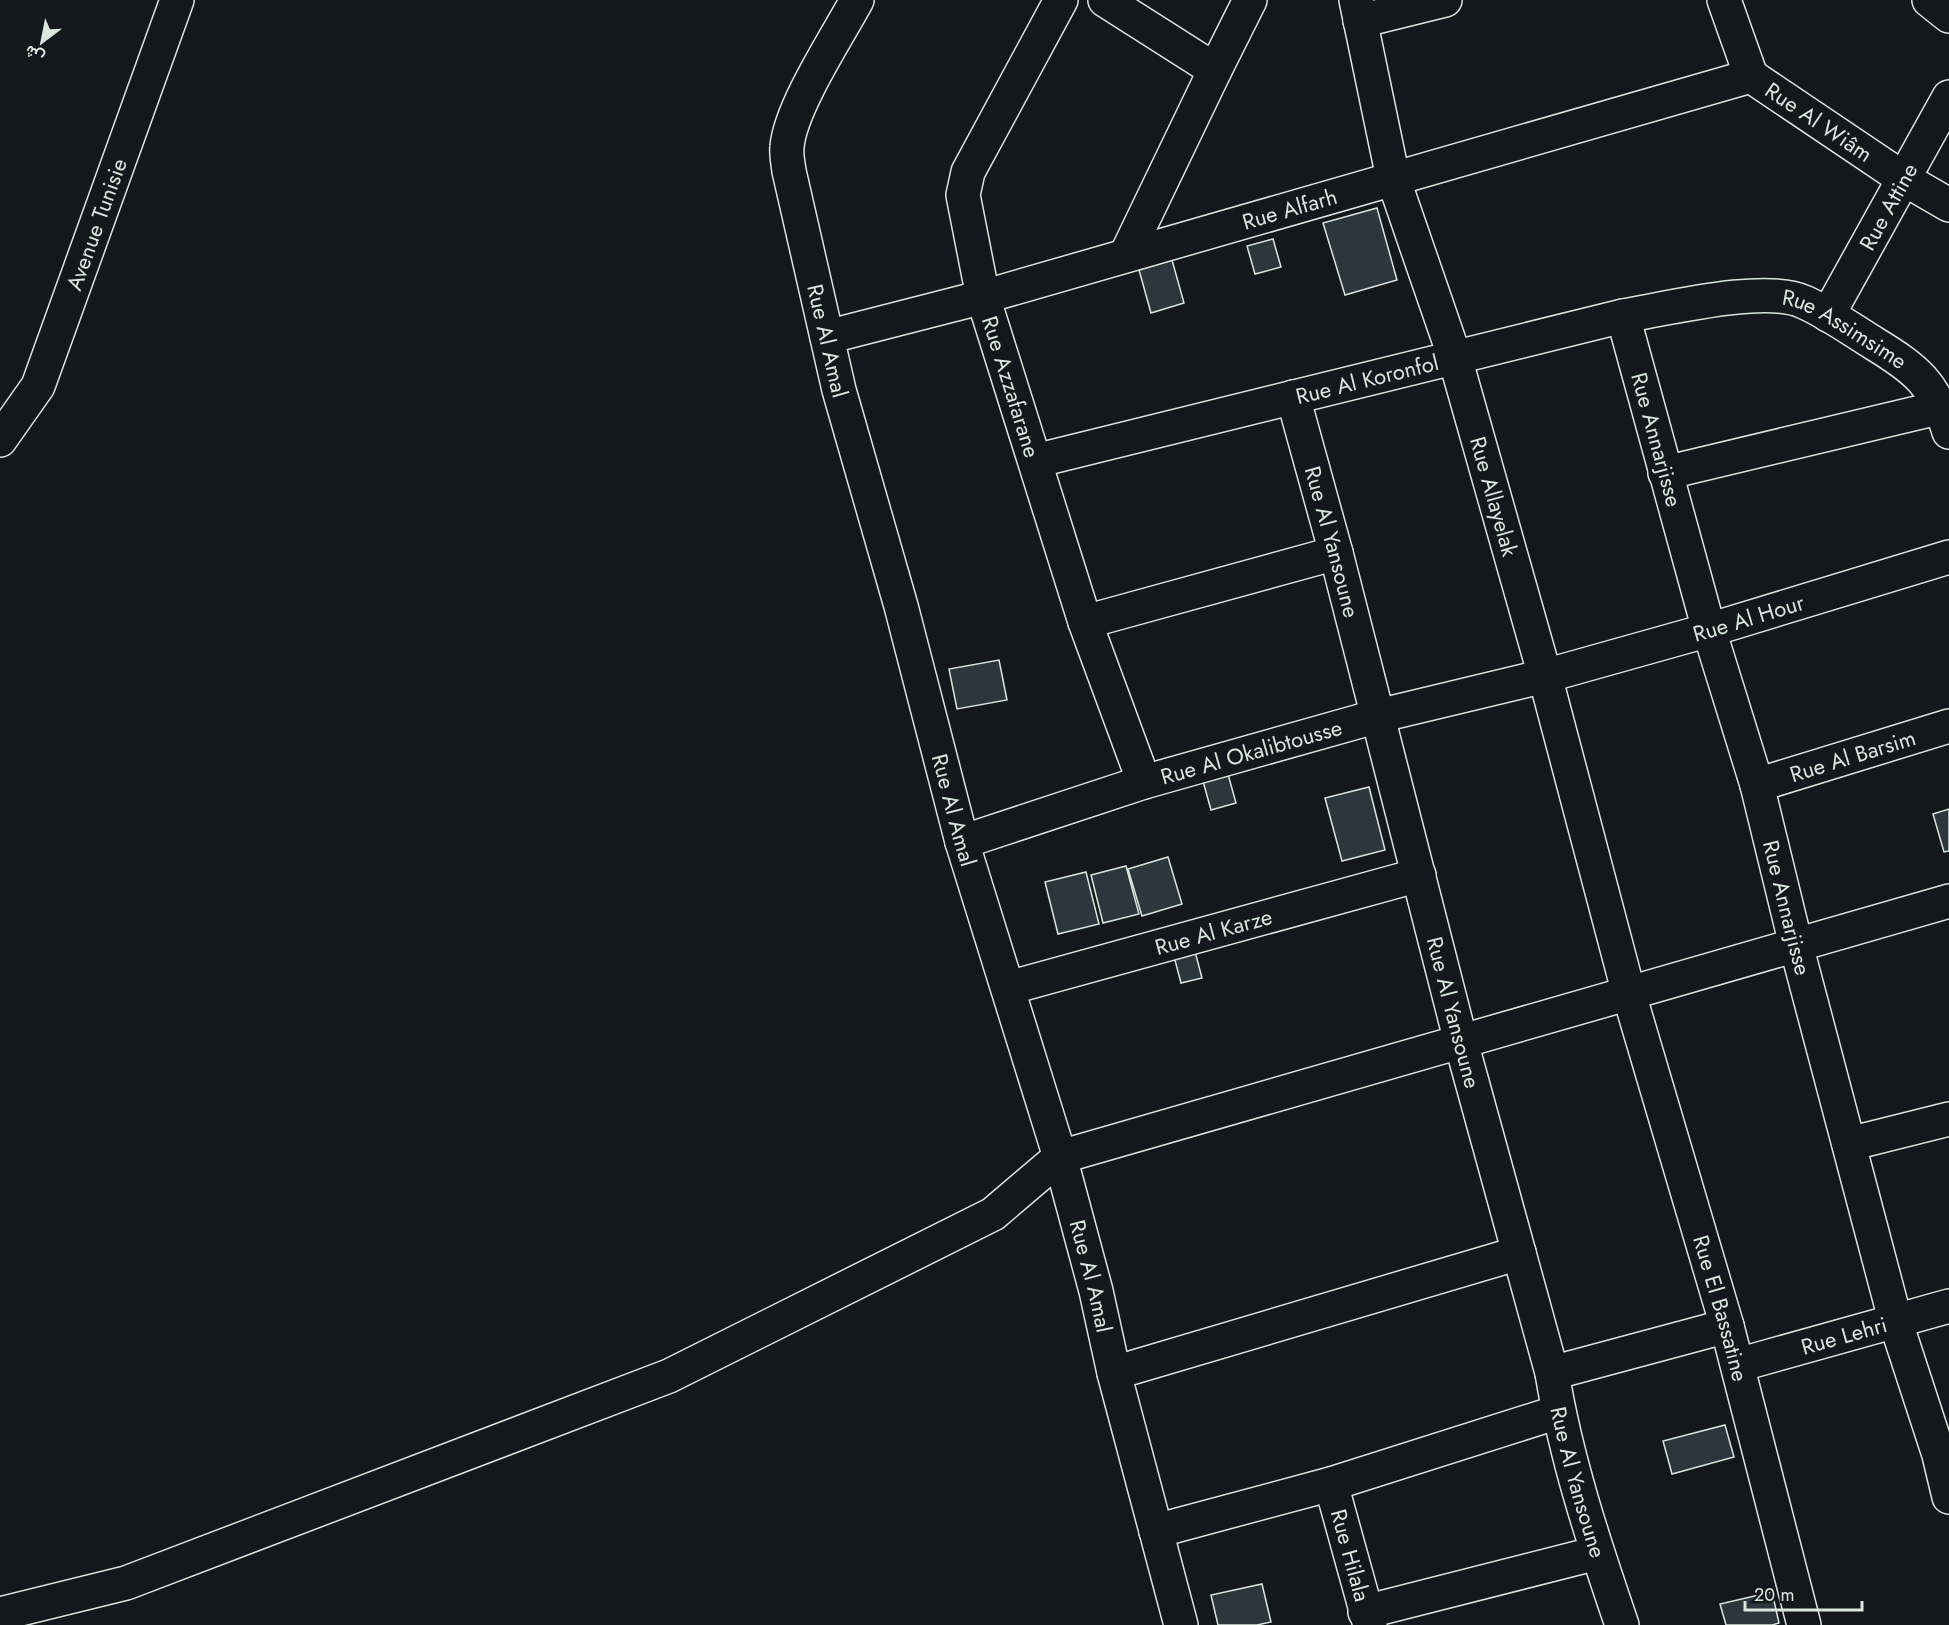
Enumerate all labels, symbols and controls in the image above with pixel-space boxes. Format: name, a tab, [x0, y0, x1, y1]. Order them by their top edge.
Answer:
north arrow	[12, 12, 72, 72]
text: ش	[20, 39, 49, 69]
street label: Rue Al Wiâm	[1759, 74, 1879, 170]
street label: Avenue Tunisie	[58, 154, 135, 295]
street label: Rue Attine	[1851, 157, 1925, 256]
street label: Rue Alfarh	[1238, 180, 1341, 238]
street label: Rue Al Amal	[799, 281, 856, 401]
street label: Rue Assimsime	[1780, 281, 1914, 377]
street label: Rue Azzafarane	[974, 312, 1048, 462]
street label: Rue Al Koronfol	[1292, 346, 1442, 412]
street label: Rue Annarjisse	[1623, 369, 1690, 510]
street label: Rue Allayelak	[1462, 433, 1526, 560]
street label: Rue Al Yansoune	[1297, 462, 1368, 621]
street label: Rue Al Hour	[1689, 586, 1808, 650]
street label: Rue Al Okalibtousse	[1157, 711, 1346, 793]
street label: Rue Al Barsim	[1786, 721, 1920, 790]
street label: Rue Al Amal	[924, 750, 985, 870]
street label: Rue Annarjisse	[1755, 837, 1819, 979]
street label: Rue Al Karze	[1151, 900, 1276, 963]
street label: Rue Al Yansoune	[1419, 933, 1489, 1092]
street label: Rue Al Amal	[1062, 1216, 1121, 1336]
street label: Rue El Bassatine	[1685, 1231, 1757, 1385]
street label: Rue Lehri	[1797, 1308, 1891, 1363]
street label: Rue Al Yansoune	[1543, 1403, 1614, 1562]
street label: Rue Hilala	[1323, 1505, 1379, 1605]
scale bar	[1745, 1574, 1862, 1612]
text: 20 m	[1754, 1582, 1794, 1608]

